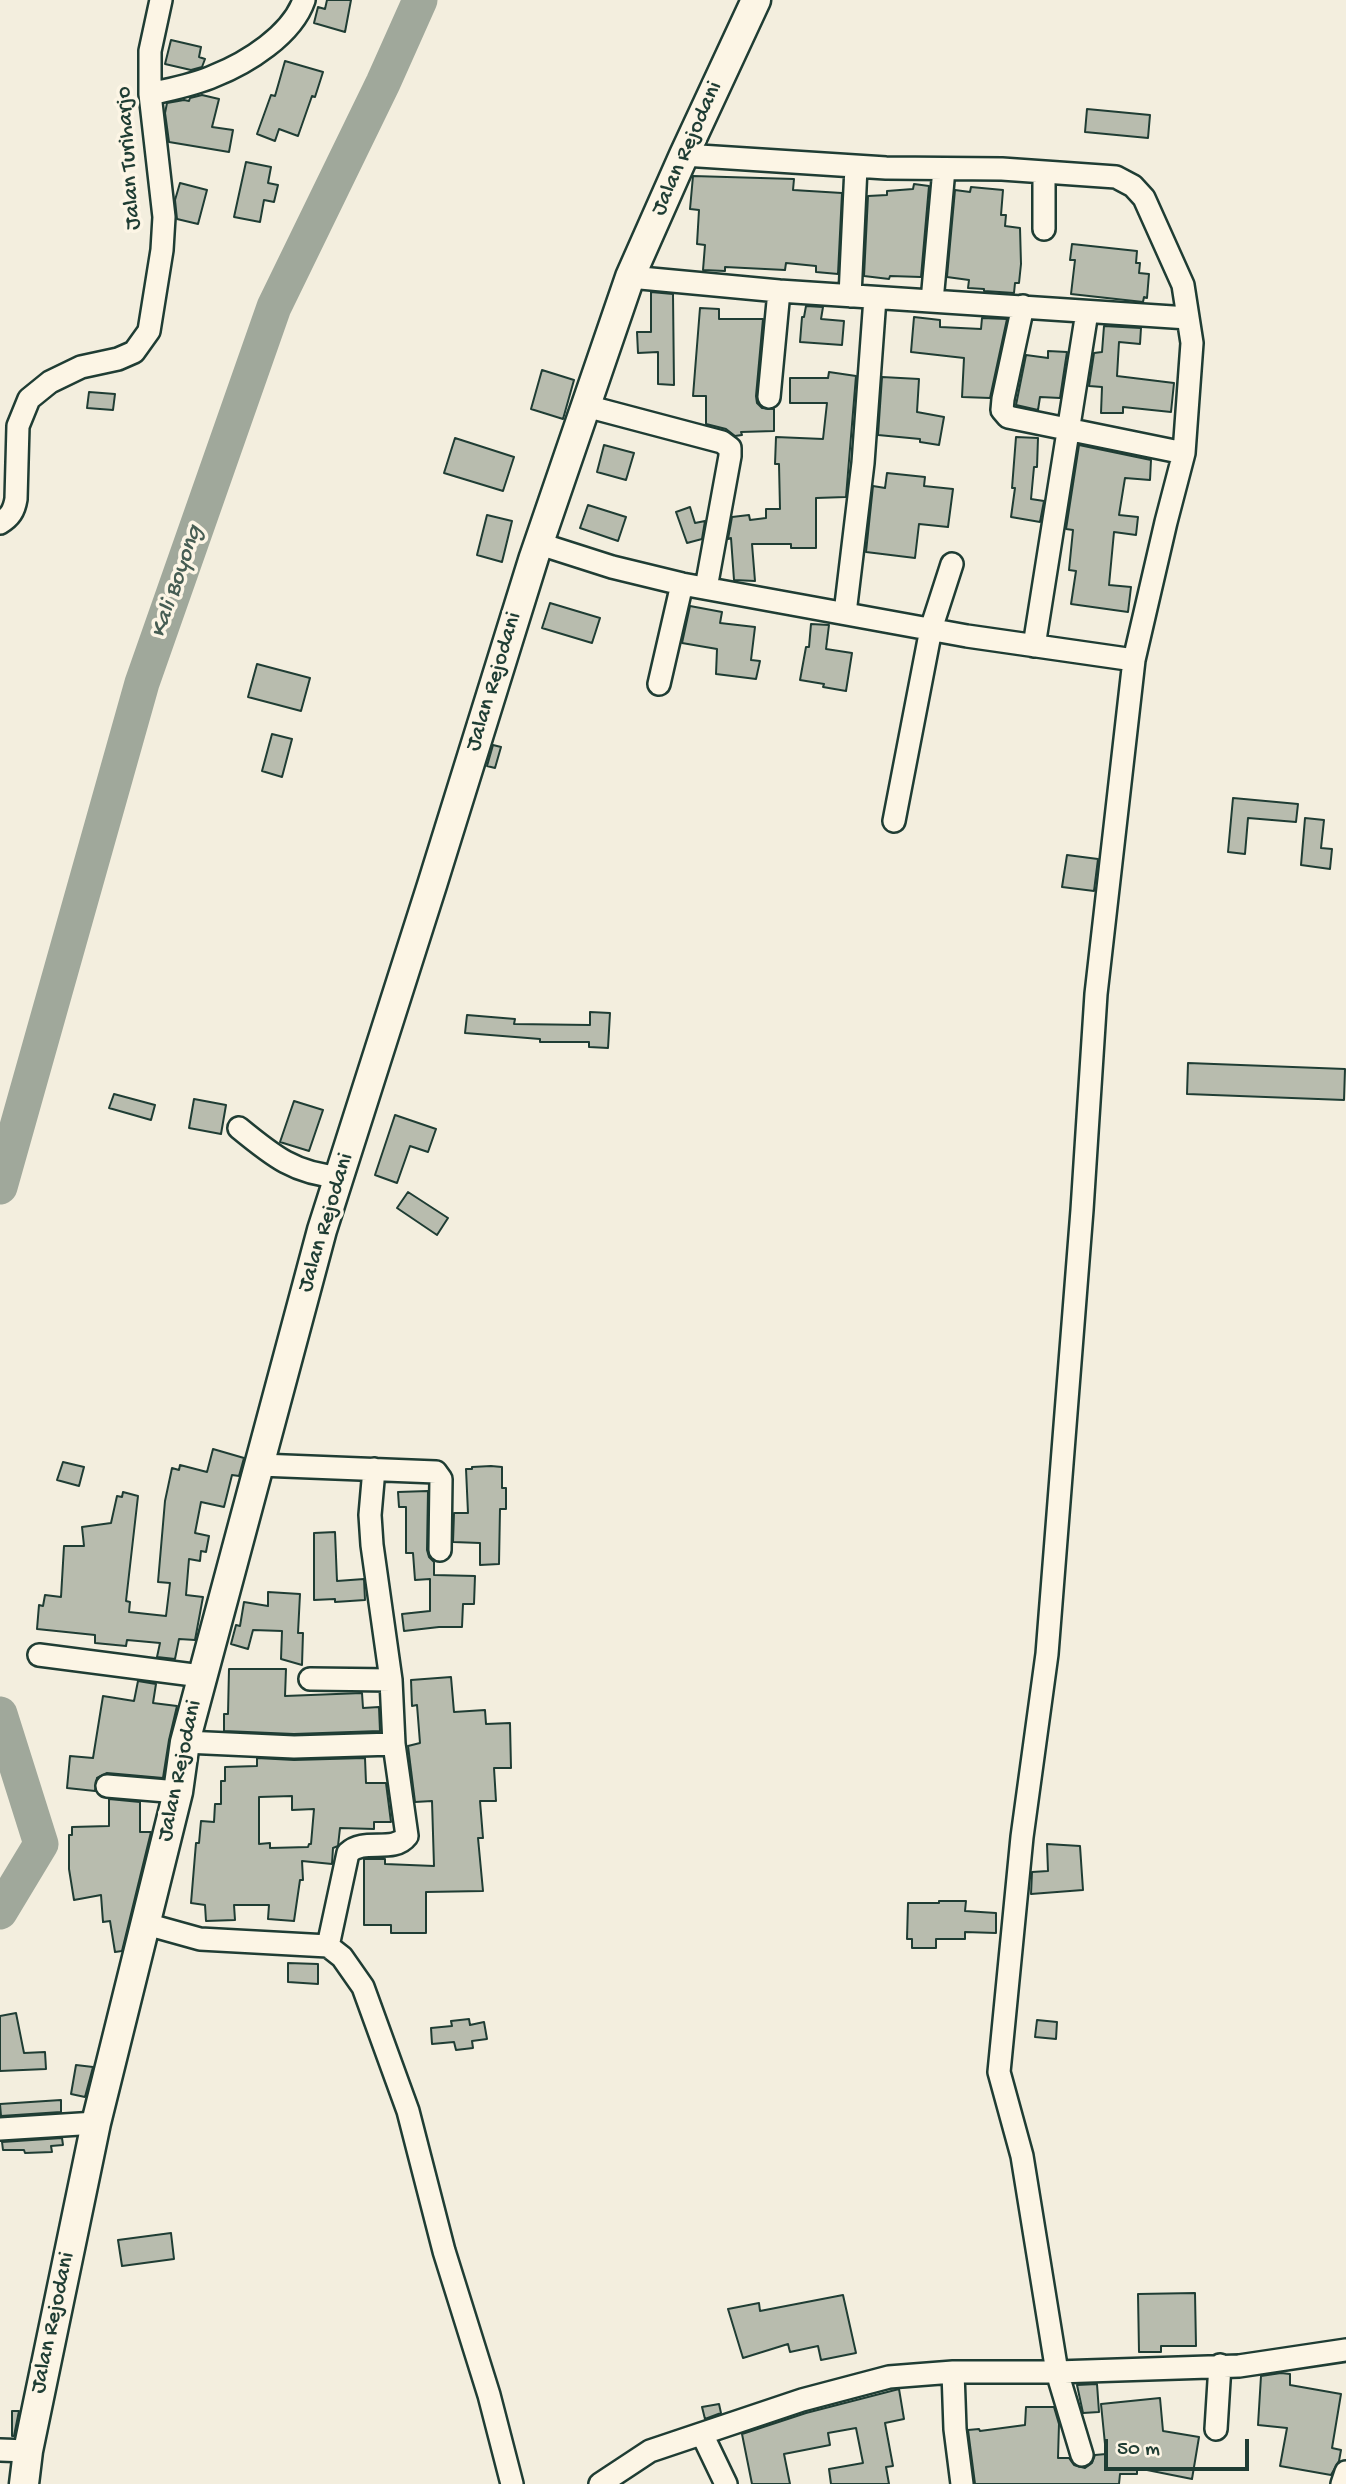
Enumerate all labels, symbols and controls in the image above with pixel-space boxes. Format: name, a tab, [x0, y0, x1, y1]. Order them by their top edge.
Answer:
street label: Jalan Rejodani	[646, 78, 730, 220]
street label: Jalan Turiharjo	[111, 85, 149, 231]
water label: Kali Boyong	[145, 522, 211, 642]
street label: Jalan Rejodani	[461, 609, 529, 755]
street label: Jalan Rejodani	[293, 1150, 361, 1296]
street label: Jalan Rejodani	[153, 1698, 209, 1844]
street label: Jalan Rejodani	[26, 2250, 82, 2396]
scale bar	[1108, 2424, 1253, 2468]
text: 50 m	[1117, 2438, 1160, 2463]

